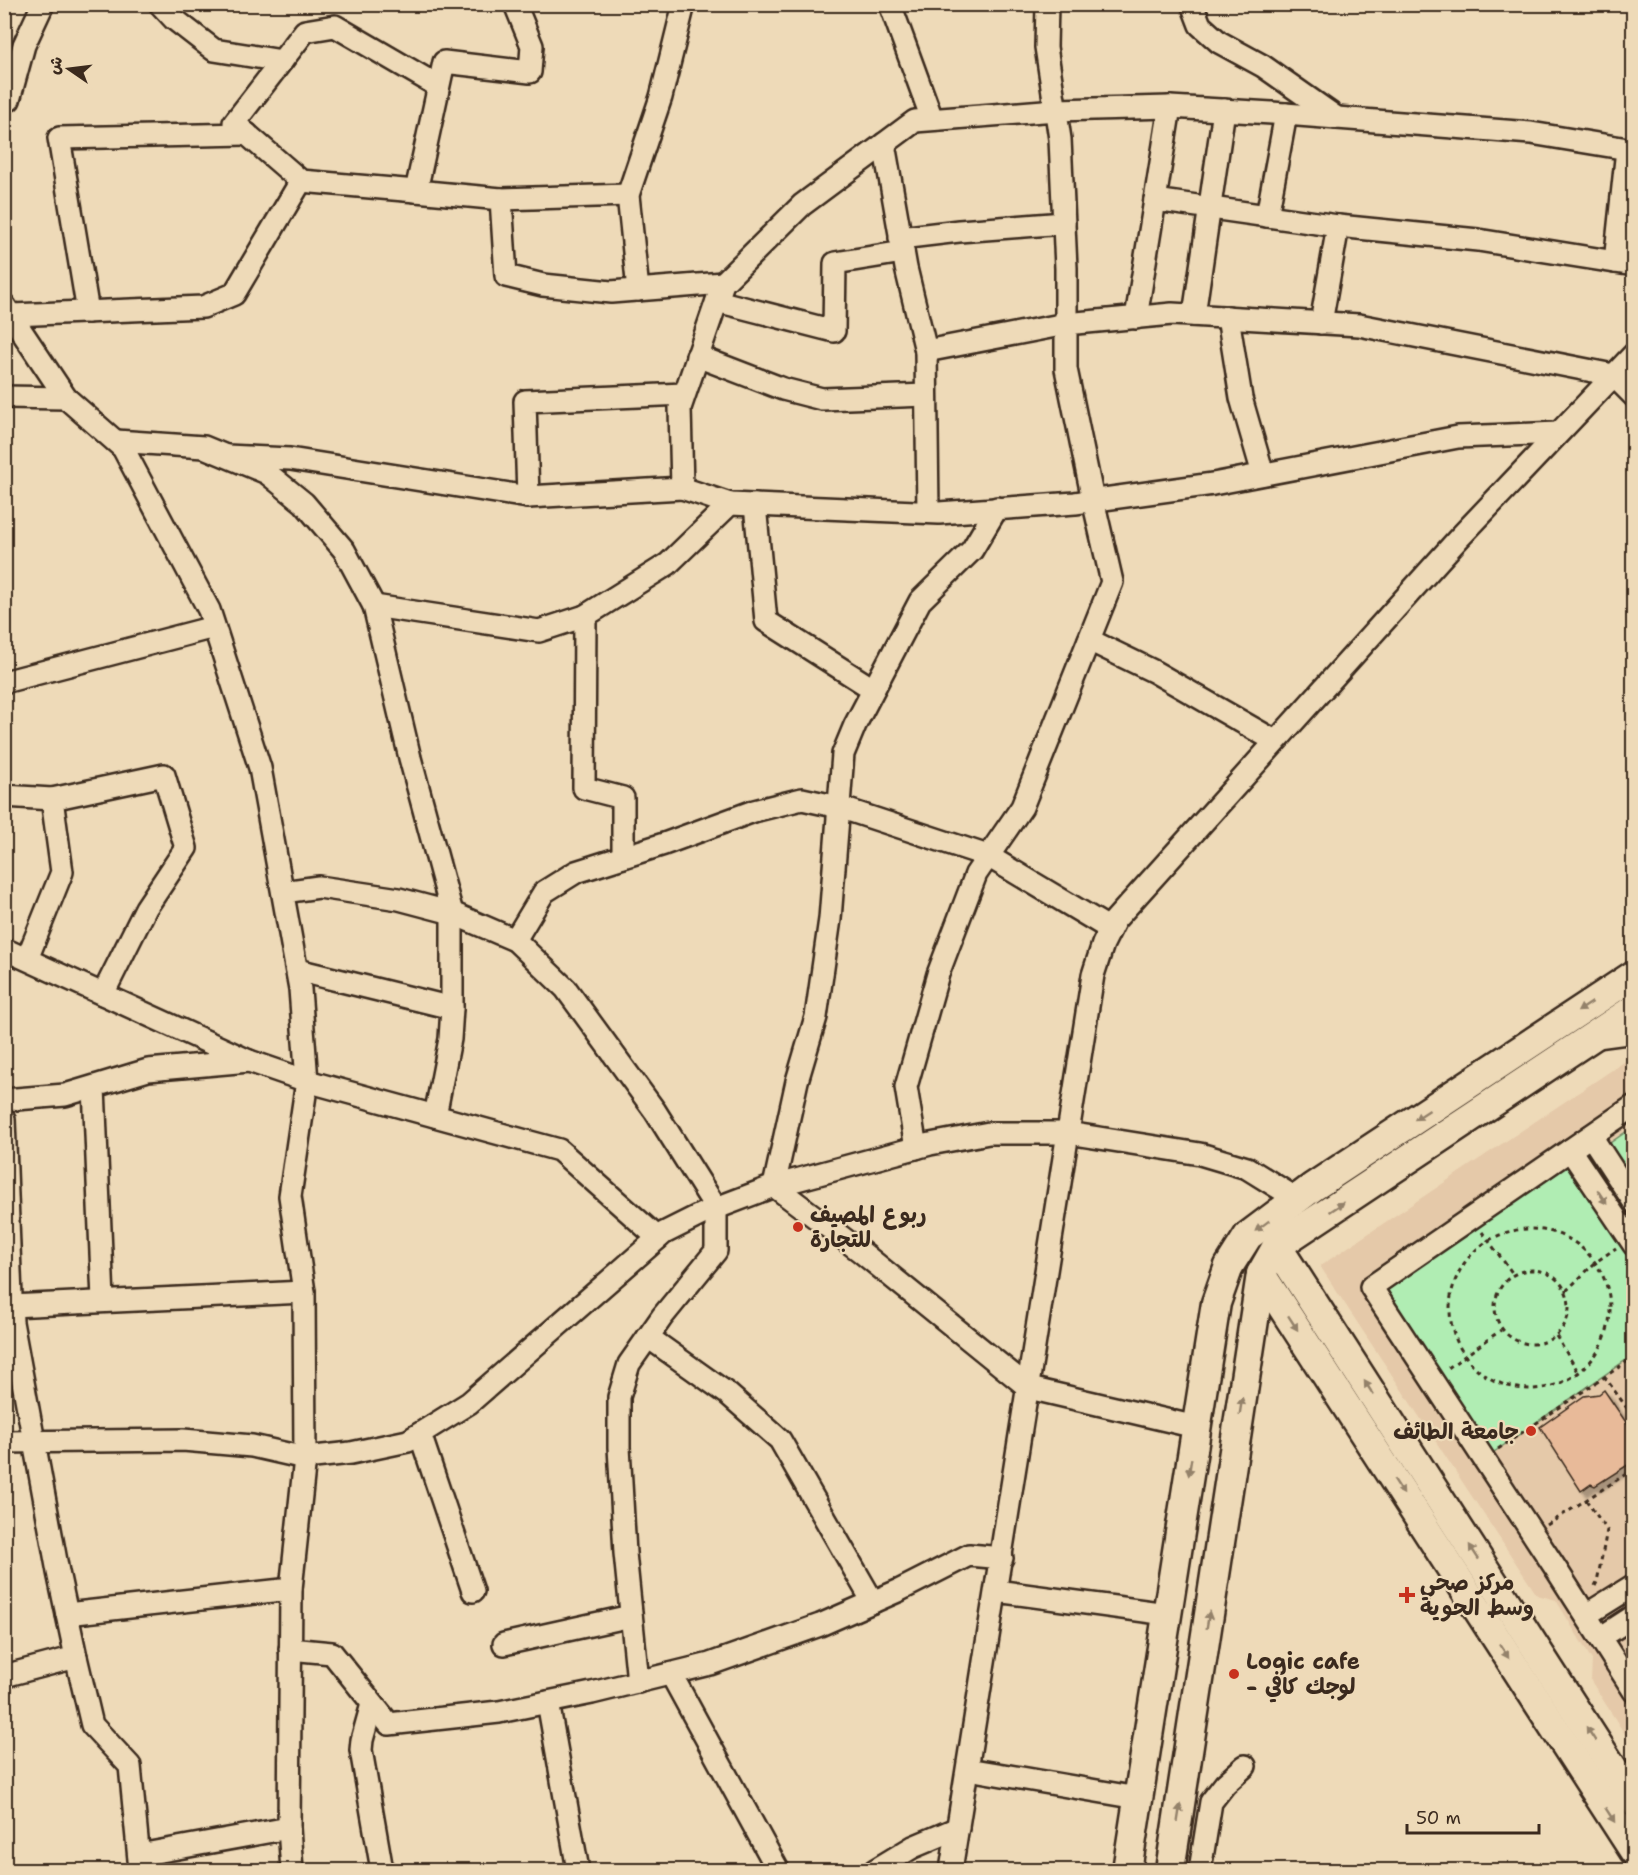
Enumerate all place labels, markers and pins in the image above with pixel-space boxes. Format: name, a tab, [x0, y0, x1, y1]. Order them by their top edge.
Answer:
place label: ربوع المصيف للتجارة	[810, 1200, 927, 1254]
marker: ربوع المصيف للتجارة	[791, 1220, 805, 1234]
place label: جامعة الطائف	[1393, 1417, 1519, 1446]
marker: جامعة الطائف	[1524, 1424, 1538, 1438]
place label: مركز صحي وسط الحوية	[1420, 1568, 1534, 1622]
marker: مركز صحي وسط الحوية	[1398, 1586, 1416, 1604]
place label: Logic cafe - لوجك كافي	[1246, 1647, 1360, 1703]
marker: Logic cafe - لوجك كافي	[1227, 1667, 1241, 1681]

